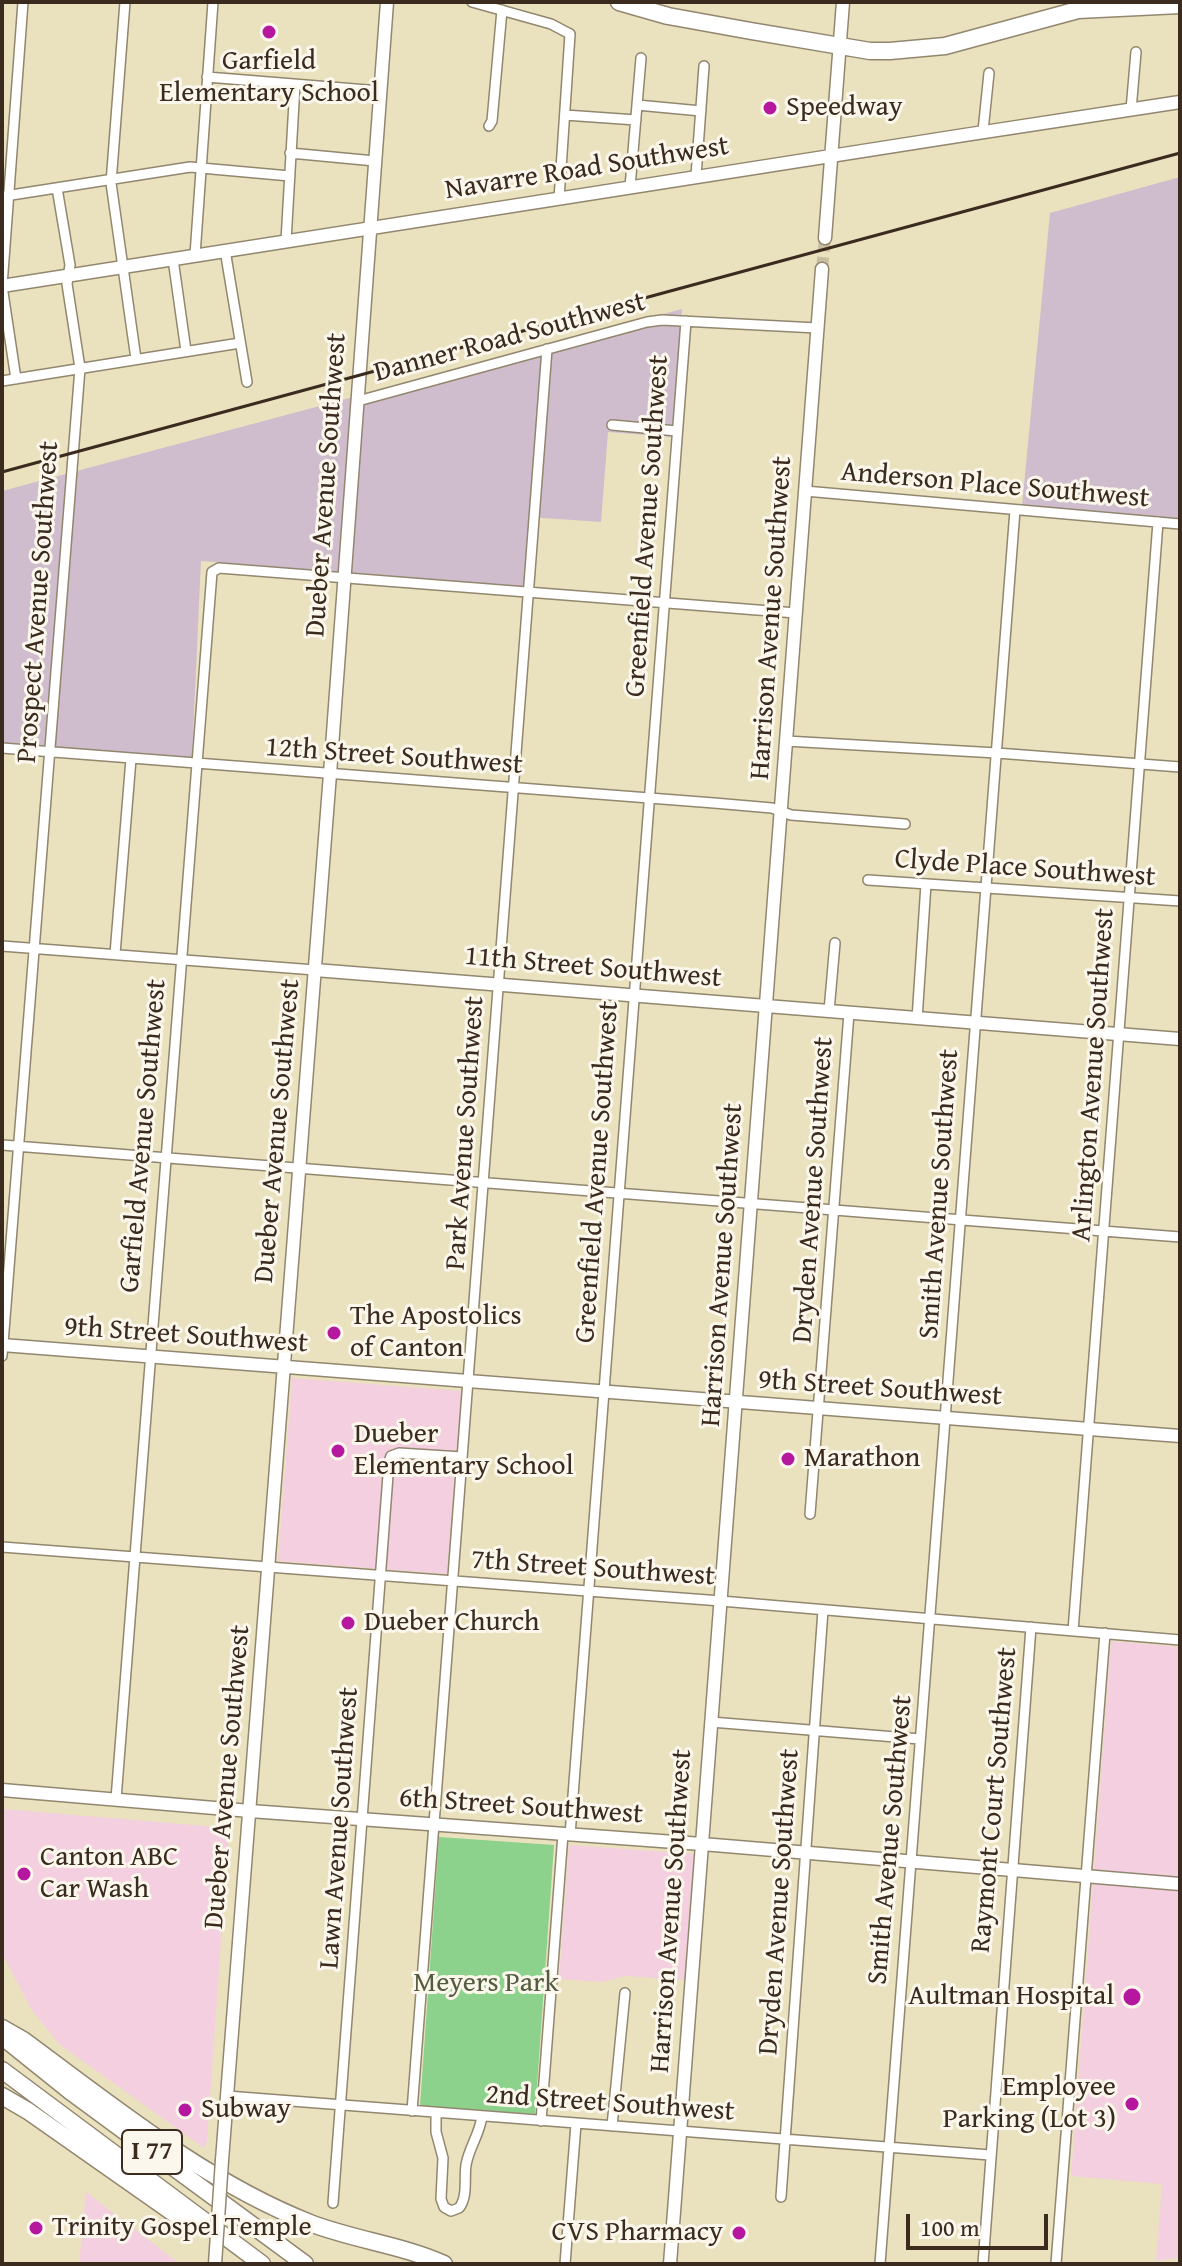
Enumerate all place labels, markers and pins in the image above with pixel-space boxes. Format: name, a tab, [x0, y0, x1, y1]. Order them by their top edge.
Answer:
marker: Garfield Elementary School	[260, 23, 278, 41]
place label: Garfield Elementary School	[159, 45, 379, 111]
place label: Speedway	[786, 91, 903, 125]
marker: Speedway	[761, 99, 779, 117]
place label: The Apostolics of Canton	[350, 1300, 522, 1366]
marker: The Apostolics of Canton	[325, 1324, 343, 1342]
place label: Dueber Elementary School	[354, 1418, 573, 1484]
marker: Dueber Elementary School	[329, 1442, 347, 1460]
place label: Marathon	[804, 1442, 920, 1476]
marker: Marathon	[779, 1450, 797, 1468]
place label: Dueber Church	[364, 1606, 540, 1640]
marker: Dueber Church	[339, 1614, 357, 1632]
place label: Canton ABC Car Wash	[40, 1841, 178, 1907]
marker: Canton ABC Car Wash	[15, 1865, 33, 1883]
place label: Aultman Hospital	[908, 1980, 1114, 2014]
marker: Aultman Hospital	[1121, 1986, 1143, 2008]
place label: Employee Parking (Lot 3)	[943, 2071, 1116, 2137]
place label: Subway	[201, 2093, 291, 2127]
marker: Employee Parking (Lot 3)	[1123, 2095, 1141, 2113]
marker: Subway	[176, 2101, 194, 2119]
place label: Trinity Gospel Temple	[52, 2211, 312, 2245]
place label: CVS Pharmacy	[552, 2216, 723, 2250]
marker: Trinity Gospel Temple	[27, 2219, 45, 2237]
marker: CVS Pharmacy	[730, 2224, 748, 2242]

